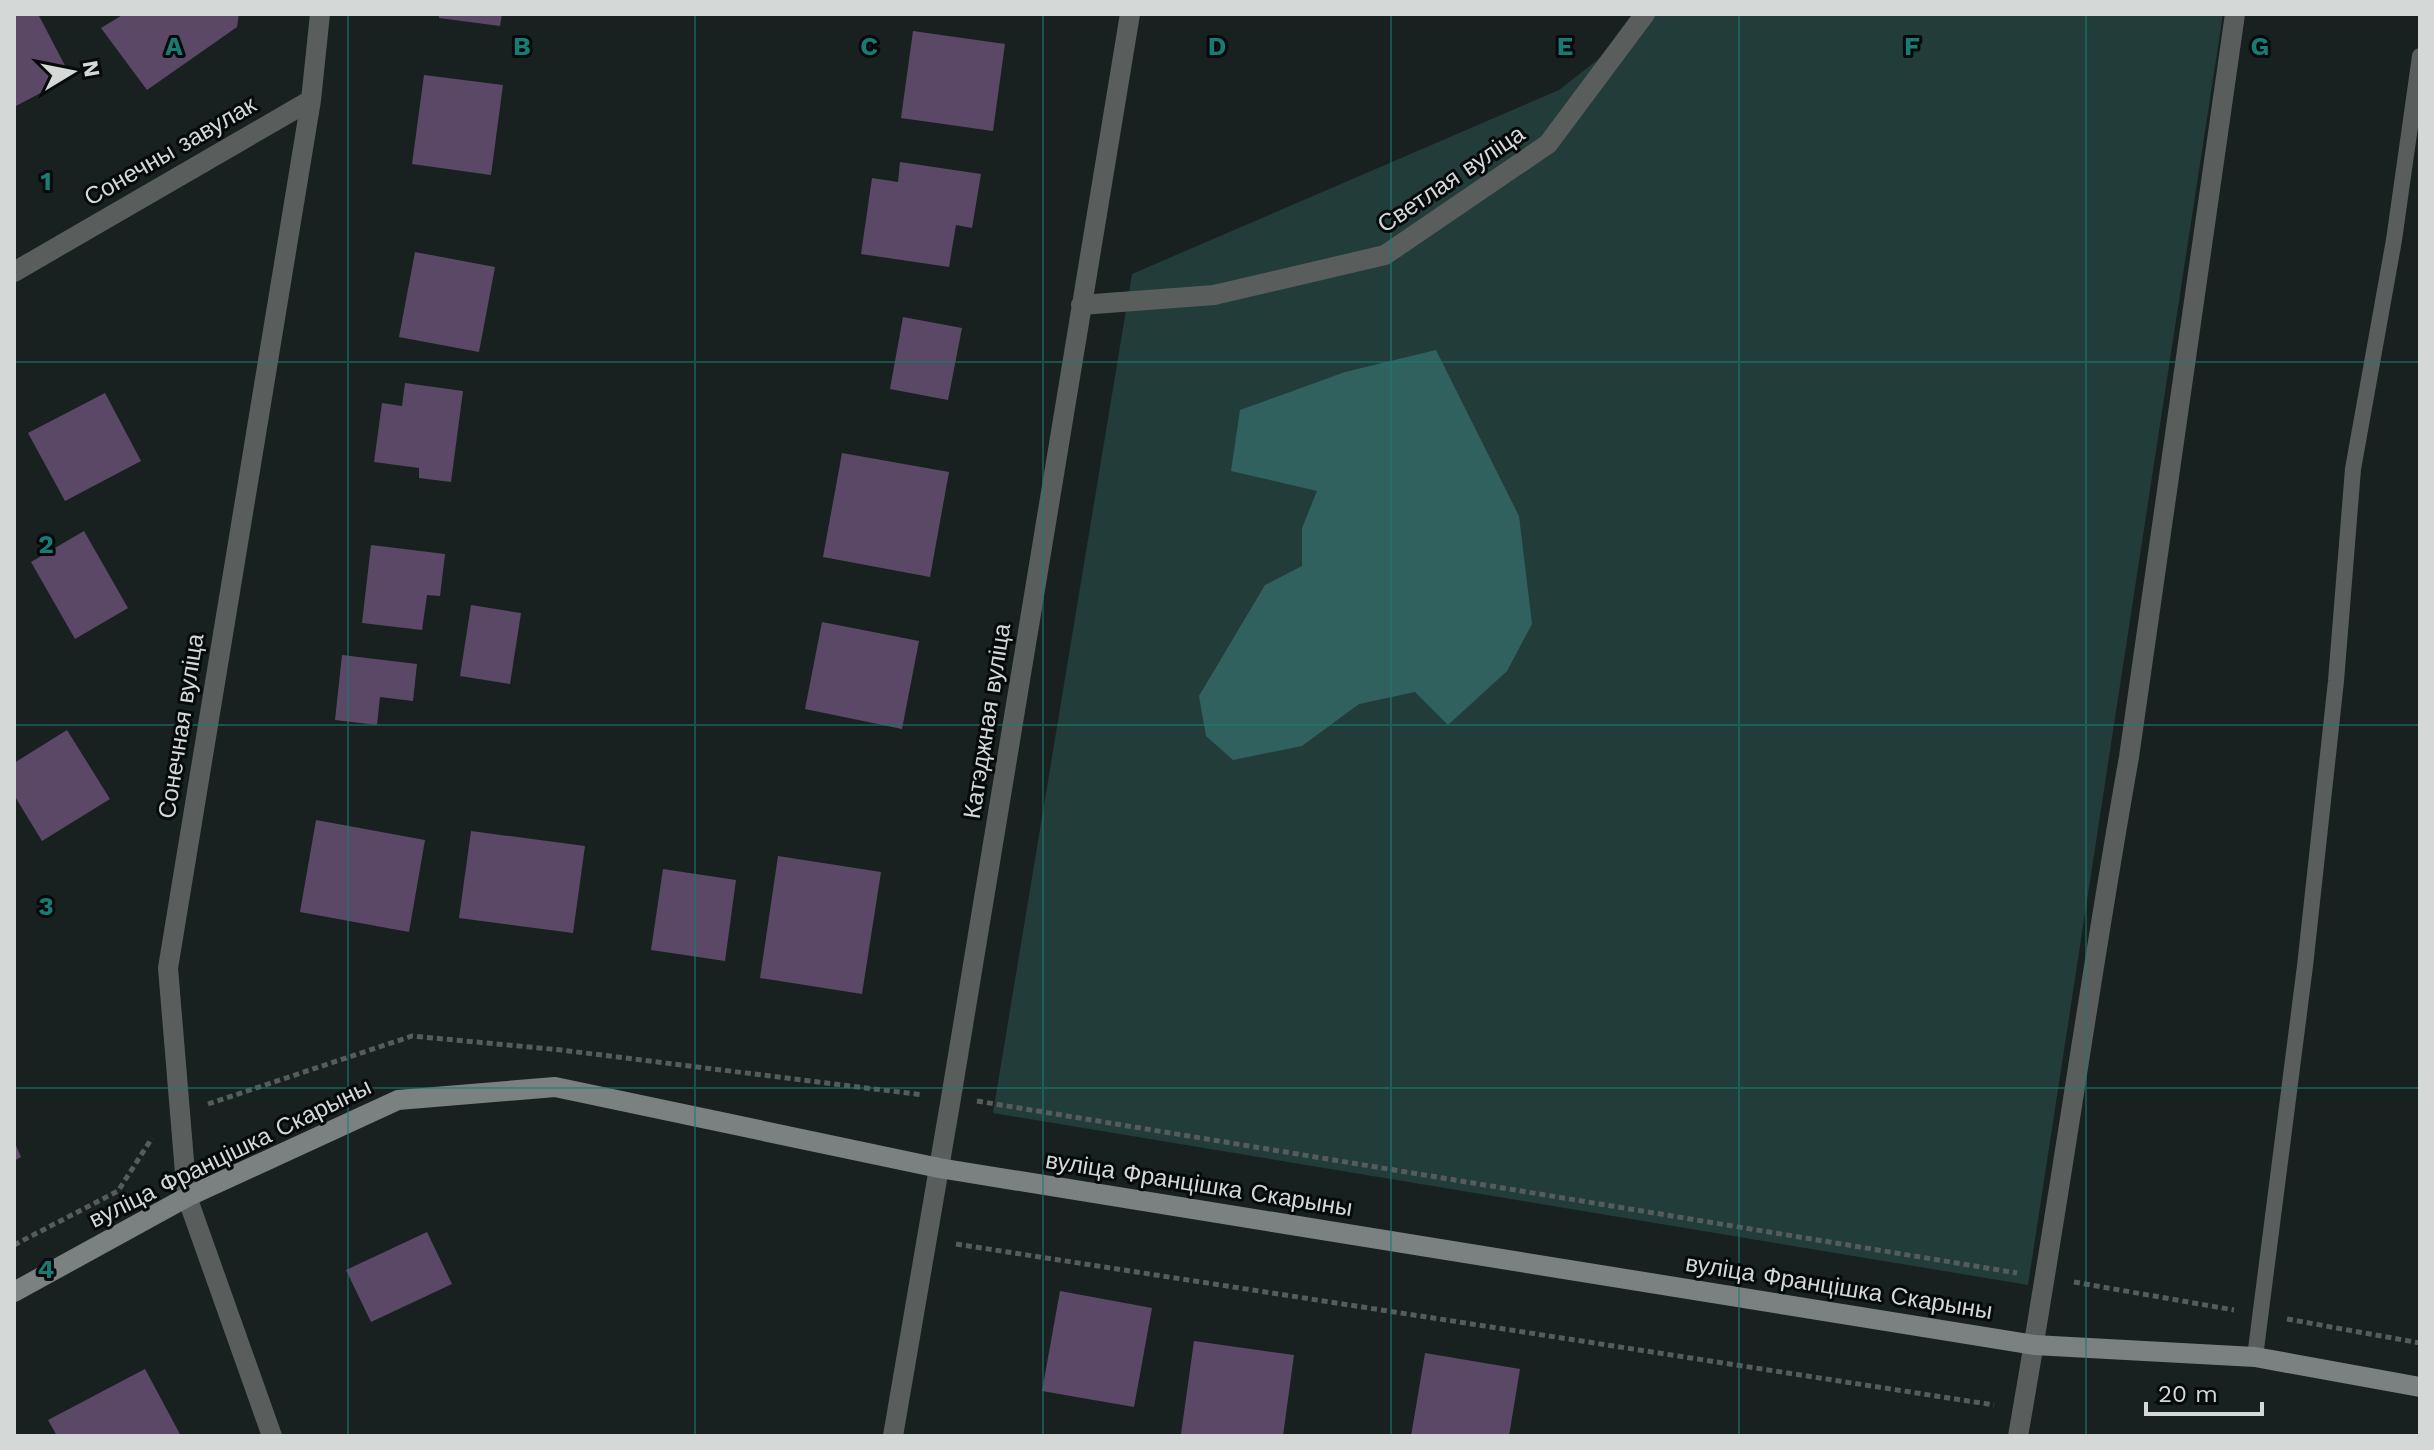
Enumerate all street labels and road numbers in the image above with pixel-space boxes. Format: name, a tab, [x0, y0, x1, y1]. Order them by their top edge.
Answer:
street label: Сонечны завулак	[79, 90, 261, 212]
street label: Светлая вуліца	[1372, 119, 1530, 239]
street label: Катэджная вуліца	[958, 621, 1016, 821]
street label: Сонечная вуліца	[153, 631, 210, 820]
street label: вуліца Францішка Скарыны	[84, 1072, 376, 1234]
street label: вуліца Францішка Скарыны	[1044, 1146, 1354, 1222]
street label: вуліца Францішка Скарыны	[1684, 1249, 1994, 1325]

